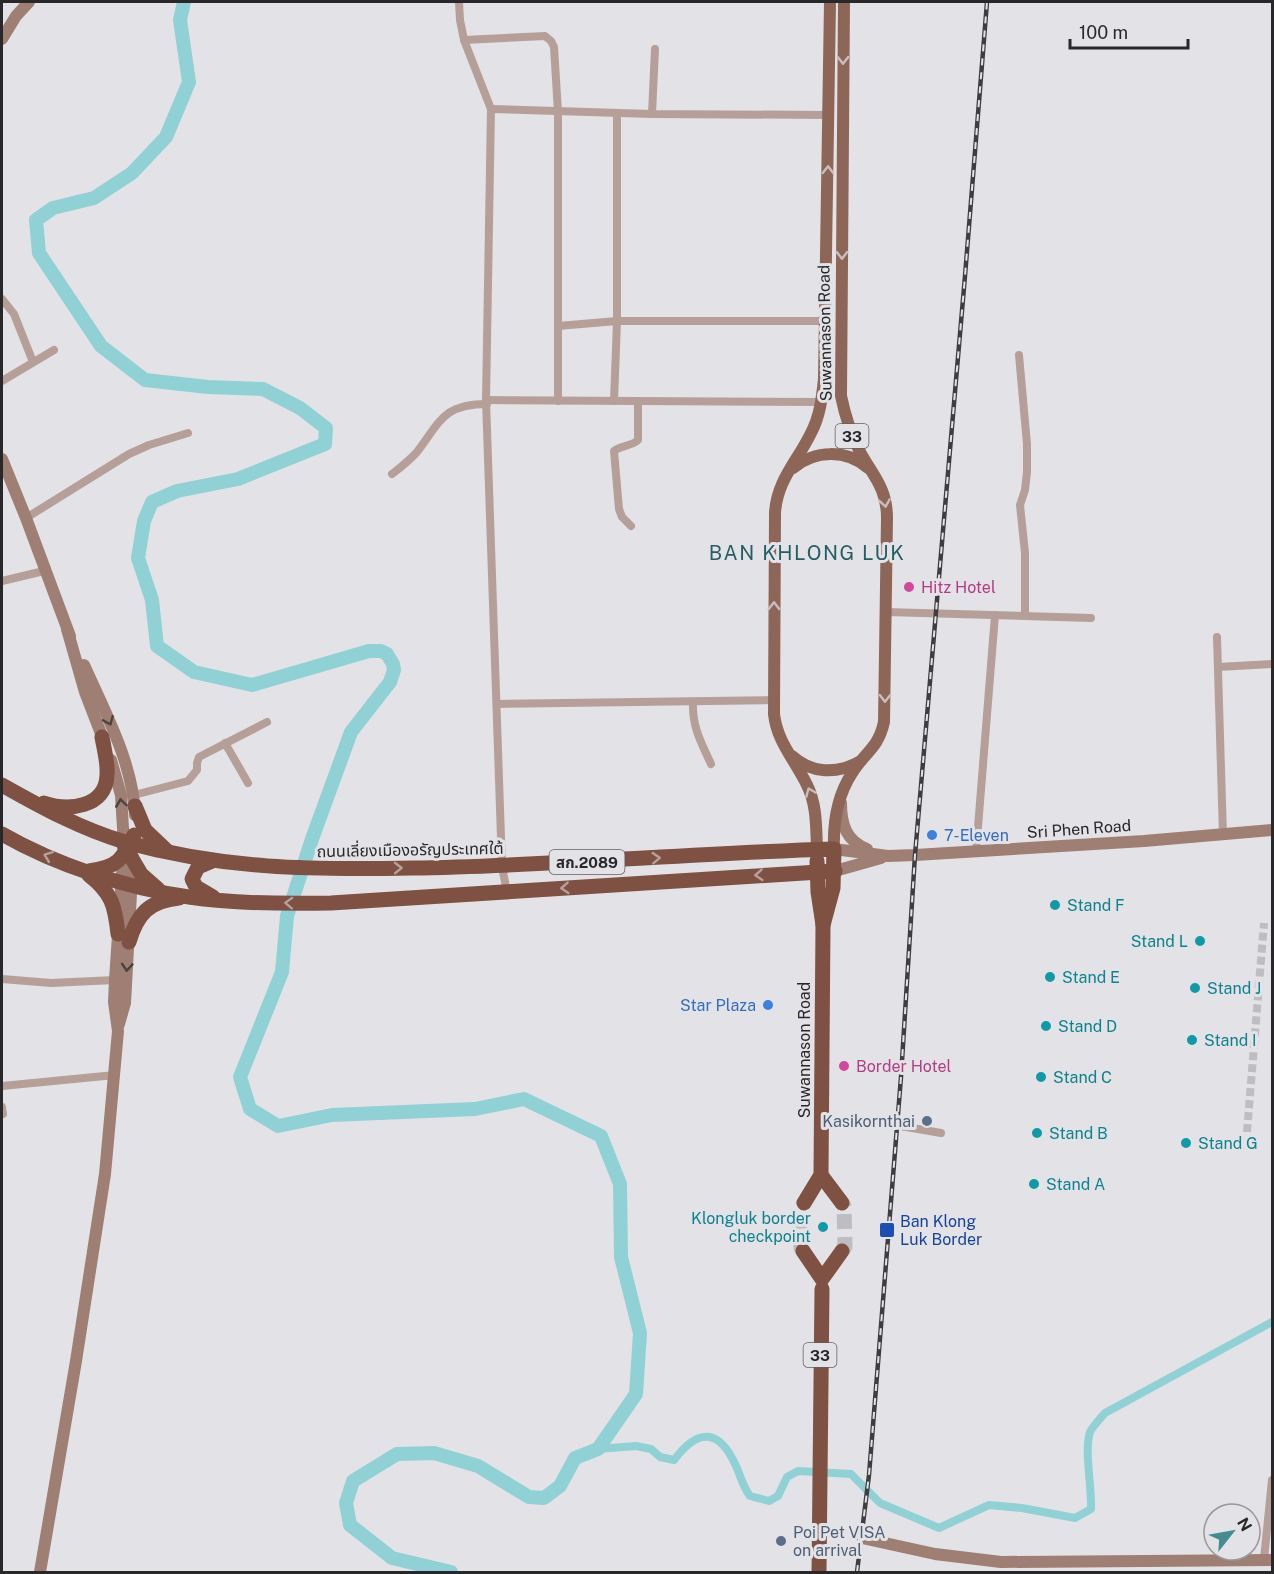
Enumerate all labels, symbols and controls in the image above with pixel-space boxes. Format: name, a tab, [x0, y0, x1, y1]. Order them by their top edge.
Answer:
scale bar	[1070, 12, 1188, 50]
text: 100 m	[1079, 22, 1128, 43]
one-way arrow	[837, 55, 849, 64]
one-way arrow	[822, 166, 834, 175]
one-way arrow	[836, 250, 848, 259]
street label: Suwannason Road	[814, 265, 836, 401]
road number: 33	[836, 424, 868, 448]
one-way arrow	[879, 498, 891, 507]
district label: BAN KHLONG LUK	[709, 541, 905, 565]
place label: Hitz Hotel	[921, 578, 996, 597]
marker: Hitz Hotel	[902, 580, 916, 594]
one-way arrow	[768, 601, 780, 610]
one-way arrow	[878, 693, 891, 702]
one-way arrow	[102, 715, 114, 726]
one-way arrow	[805, 787, 817, 798]
one-way arrow	[116, 799, 128, 808]
street label: Sri Phen Road	[1026, 816, 1132, 842]
place label: 7-Eleven	[944, 826, 1009, 845]
marker: 7-Eleven	[925, 828, 939, 842]
street label: ถนนเลี่ยงเมืองอรัญประเทศใต้	[316, 837, 504, 861]
road number: สก.2089	[550, 850, 624, 874]
one-way arrow	[44, 851, 54, 864]
one-way arrow	[651, 852, 660, 865]
one-way arrow	[394, 862, 403, 875]
one-way arrow	[755, 869, 764, 882]
one-way arrow	[560, 881, 569, 894]
place label: Stand F	[1067, 896, 1125, 915]
one-way arrow	[285, 897, 294, 910]
marker: Stand F	[1048, 898, 1062, 912]
place label: Stand L	[1131, 932, 1188, 951]
marker: Stand L	[1193, 934, 1207, 948]
one-way arrow	[121, 963, 134, 972]
place label: Stand E	[1062, 968, 1120, 987]
marker: Stand E	[1043, 970, 1057, 984]
place label: Stand J	[1207, 979, 1261, 998]
marker: Stand J	[1188, 981, 1202, 995]
street label: Suwannason Road	[795, 982, 814, 1118]
place label: Star Plaza	[680, 996, 756, 1015]
marker: Star Plaza	[761, 998, 775, 1012]
place label: Stand D	[1058, 1017, 1117, 1036]
marker: Stand D	[1039, 1019, 1053, 1033]
place label: Stand I	[1204, 1031, 1257, 1050]
marker: Stand I	[1185, 1033, 1199, 1047]
place label: Border Hotel	[856, 1057, 952, 1076]
marker: Border Hotel	[837, 1059, 851, 1073]
place label: Stand C	[1053, 1068, 1112, 1087]
marker: Stand C	[1034, 1070, 1048, 1084]
place label: Kasikornthai	[822, 1112, 915, 1131]
marker: Kasikornthai	[920, 1114, 934, 1128]
place label: Stand B	[1049, 1124, 1108, 1143]
marker: Stand B	[1030, 1126, 1044, 1140]
place label: Stand G	[1198, 1134, 1258, 1153]
marker: Stand G	[1179, 1136, 1193, 1150]
place label: Stand A	[1046, 1175, 1105, 1194]
marker: Stand A	[1027, 1177, 1041, 1191]
place label: Klongluk border checkpoint	[691, 1209, 811, 1246]
place label: Ban Klong Luk Border	[900, 1212, 982, 1249]
marker: Klongluk border checkpoint	[816, 1220, 830, 1234]
marker: Ban Klong Luk Border	[878, 1221, 896, 1239]
road number: 33	[804, 1343, 836, 1367]
north arrow	[1202, 1502, 1262, 1562]
text: N	[1233, 1514, 1256, 1535]
place label: Poi Pet VISA on arrival	[793, 1523, 886, 1560]
marker: Poi Pet VISA on arrival	[774, 1534, 788, 1548]

